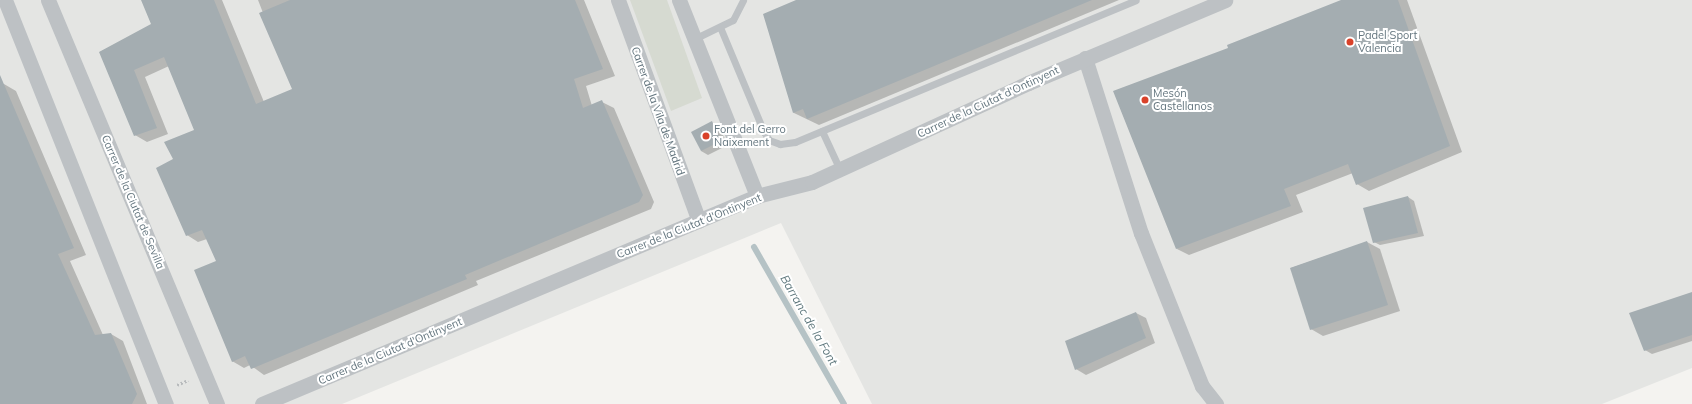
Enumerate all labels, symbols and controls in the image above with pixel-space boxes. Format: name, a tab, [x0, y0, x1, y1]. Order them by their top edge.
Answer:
place label: Padel Sport Valencia	[1358, 29, 1417, 55]
marker: Padel Sport Valencia	[1345, 37, 1355, 47]
street label: Carrer de la Vila de Madrid	[629, 45, 687, 177]
street label: Carrer de la Ciutat d'Ontinyent	[915, 63, 1061, 141]
place label: Mesón Castellanos	[1153, 87, 1212, 113]
marker: Mesón Castellanos	[1140, 95, 1150, 105]
place label: Font del Gerro Naixement	[714, 123, 786, 149]
marker: Font del Gerro Naixement	[701, 131, 711, 141]
street label: Carrer de la Ciutat de Sevilla	[99, 133, 167, 271]
street label: Carrer de la Ciutat d'Ontinyent	[615, 191, 763, 261]
water label: Barranc de la Font	[777, 272, 841, 368]
street label: Carrer de la Ciutat d'Ontinyent	[316, 315, 464, 387]

